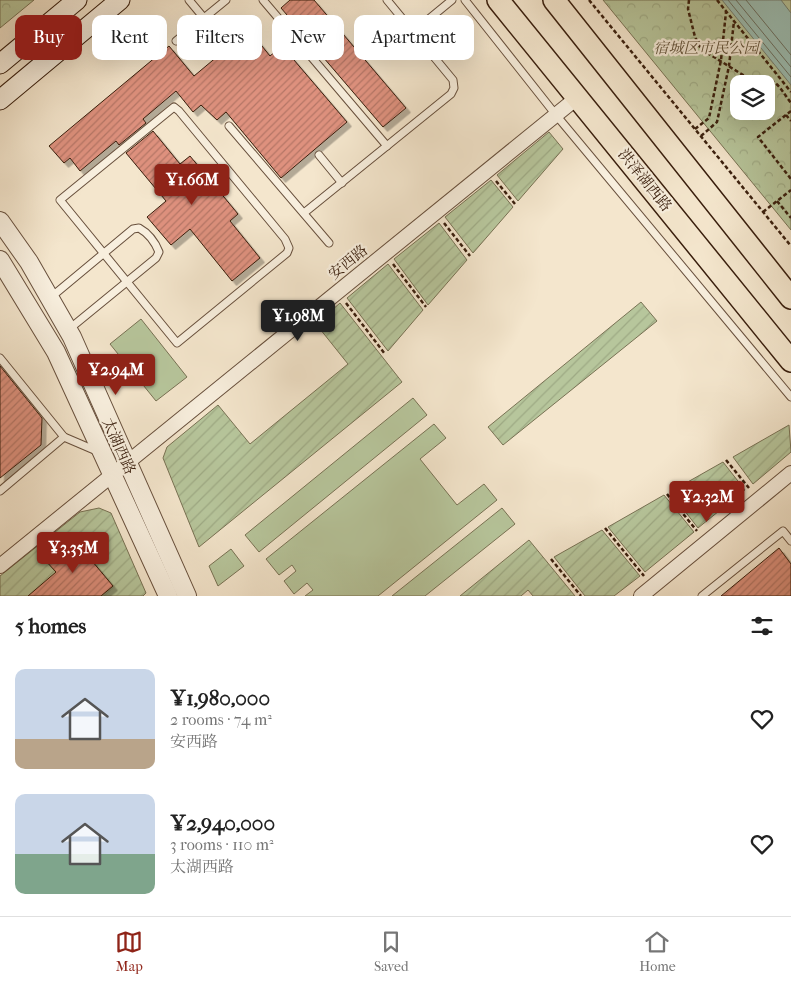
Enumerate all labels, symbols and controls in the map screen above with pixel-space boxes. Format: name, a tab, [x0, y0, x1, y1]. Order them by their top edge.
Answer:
chip: Buy	[15, 15, 82, 60]
chip: Rent	[92, 15, 167, 60]
chip: Filters	[177, 15, 262, 60]
chip: New	[272, 15, 344, 60]
chip: Apartment	[354, 15, 474, 60]
park label: 宿城区市民公园	[653, 39, 760, 57]
map controls	[730, 75, 775, 120]
button: layers	[730, 75, 775, 120]
street label: 洪泽湖西路	[614, 145, 676, 215]
pin: ¥1.66M	[151, 164, 233, 206]
text: ¥1.66M	[165, 170, 219, 189]
street label: 安西路	[325, 241, 371, 283]
pin: ¥1.98M	[257, 300, 339, 342]
text: ¥1.98M	[272, 306, 324, 325]
pin: ¥2.94M	[75, 354, 157, 396]
text: ¥2.94M	[88, 360, 144, 379]
street label: 太湖西路	[99, 415, 139, 477]
pin: ¥2.32M	[666, 480, 748, 523]
text: ¥2.32M	[680, 487, 734, 506]
pin: ¥3.35M	[32, 532, 114, 574]
text: ¥3.35M	[48, 538, 98, 557]
icon: filters	[748, 612, 776, 640]
text: 5 homes	[15, 614, 86, 638]
text: ¥1,980,000	[170, 686, 270, 710]
icon: home	[55, 689, 115, 749]
icon: heart	[748, 705, 776, 733]
text: 2 rooms · 74 m²	[170, 710, 272, 729]
text: 安西路	[170, 732, 218, 751]
text: ¥2,940,000	[170, 811, 275, 835]
icon: home	[55, 814, 115, 874]
icon: heart	[748, 830, 776, 858]
text: 3 rooms · 110 m²	[170, 835, 274, 854]
text: 太湖西路	[170, 857, 234, 876]
tab: Map	[115, 928, 143, 975]
tab: Saved	[374, 928, 409, 975]
tab: Home	[639, 928, 676, 975]

